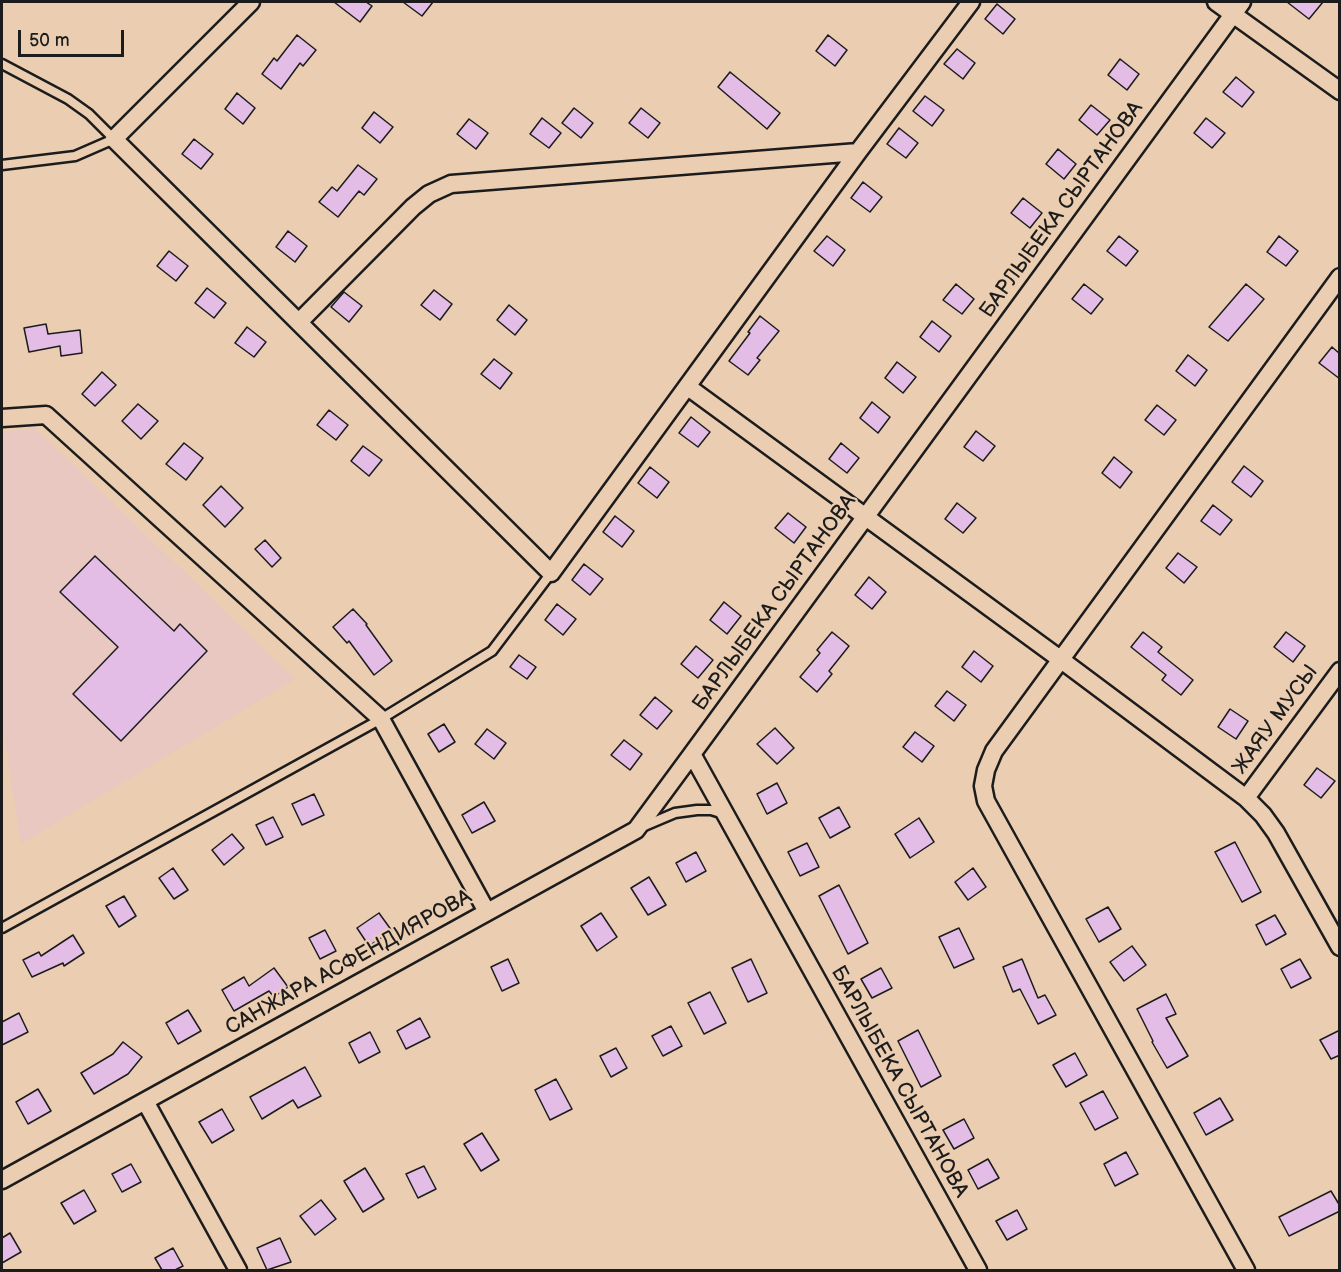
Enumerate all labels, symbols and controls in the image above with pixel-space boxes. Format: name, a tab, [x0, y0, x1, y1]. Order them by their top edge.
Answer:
scale bar	[21, 18, 128, 56]
text: 50 m	[29, 30, 70, 51]
street label: БАРЛЫБЕКА СЫРТАНОВА	[975, 97, 1149, 323]
street label: БАРЛЫБЕКА СЫРТАНОВА	[688, 490, 862, 716]
street label: ЖАЯУ МУСЫ	[1228, 660, 1324, 780]
street label: САНЖАРА АСФЕНДИЯРОВА	[222, 885, 476, 1041]
street label: БАРЛЫБЕКА СЫРТАНОВА	[825, 962, 973, 1202]

